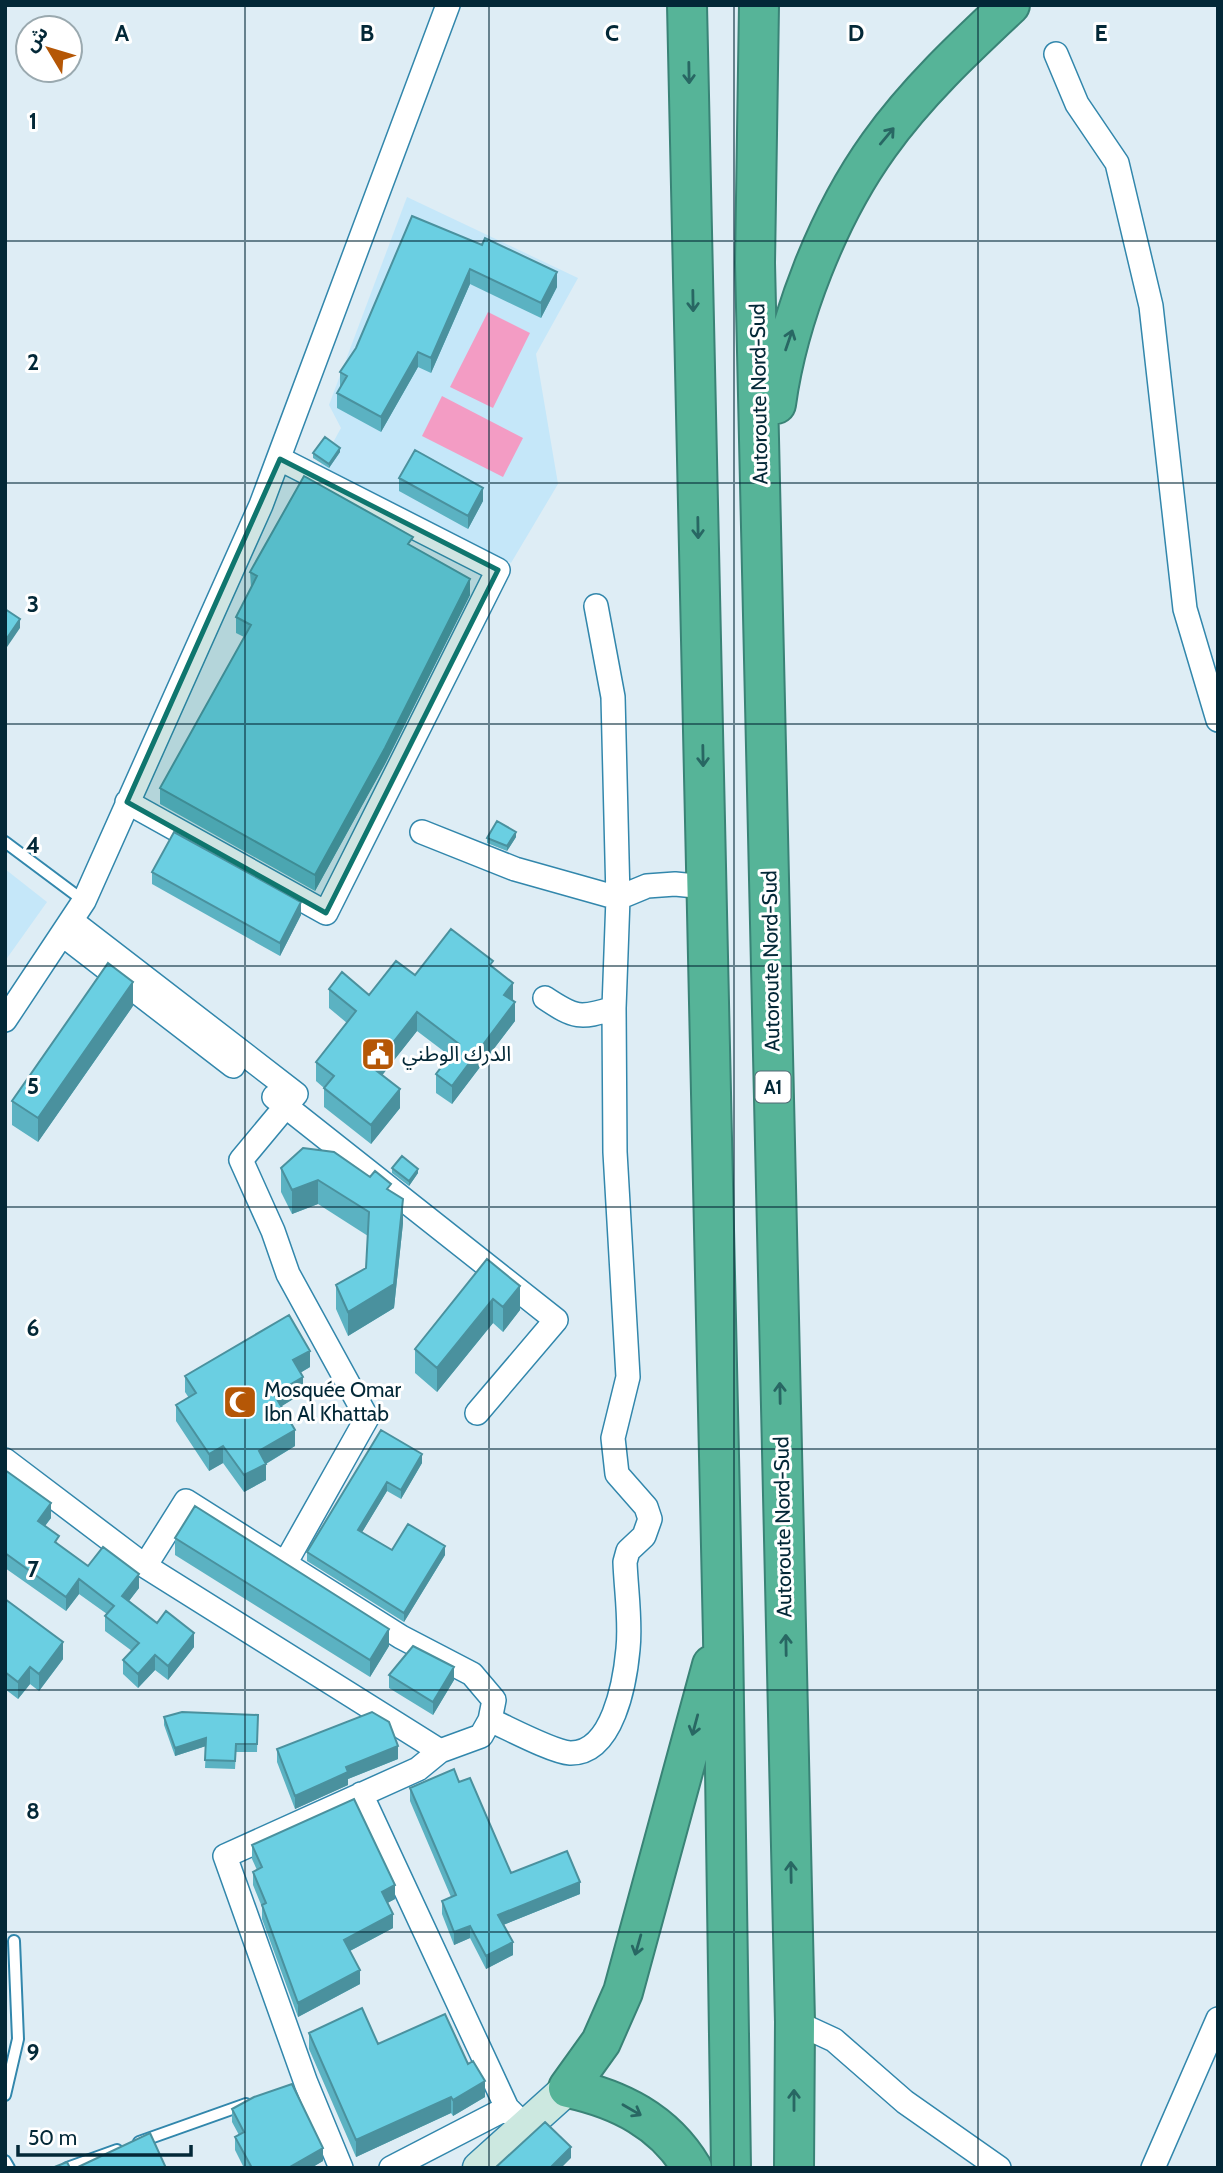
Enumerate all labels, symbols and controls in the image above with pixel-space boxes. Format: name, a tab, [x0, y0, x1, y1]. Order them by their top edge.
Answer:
north arrow	[14, 14, 84, 84]
text: A	[115, 19, 130, 47]
text: B	[360, 19, 374, 47]
text: C	[605, 19, 619, 47]
text: D	[848, 19, 864, 47]
text: E	[1094, 19, 1108, 47]
text: ش	[19, 22, 53, 56]
one-way arrow	[682, 62, 695, 85]
text: 1	[29, 107, 37, 135]
one-way arrow	[879, 127, 895, 145]
one-way arrow	[686, 289, 700, 312]
street label: Autoroute Nord-Sud	[744, 303, 773, 485]
one-way arrow	[783, 329, 796, 351]
text: 2	[27, 348, 39, 376]
one-way arrow	[691, 517, 705, 540]
text: 3	[27, 590, 39, 618]
one-way arrow	[696, 744, 710, 767]
text: 4	[26, 831, 40, 859]
street label: Autoroute Nord-Sud	[756, 870, 785, 1052]
public building icon: الدرك الوطني	[359, 1035, 397, 1073]
place label: الدرك الوطني	[402, 1041, 511, 1070]
text: 5	[27, 1072, 39, 1100]
road number: A1	[756, 1072, 790, 1102]
text: 6	[27, 1314, 39, 1342]
place label: Mosquée Omar Ibn Al Khattab	[264, 1377, 401, 1426]
one-way arrow	[774, 1381, 787, 1404]
mosque icon: Mosquée Omar Ibn Al Khattab	[221, 1383, 259, 1421]
street label: Autoroute Nord-Sud	[768, 1436, 797, 1618]
text: 7	[27, 1555, 39, 1583]
one-way arrow	[779, 1633, 793, 1656]
one-way arrow	[687, 1714, 700, 1736]
text: 8	[26, 1797, 40, 1825]
one-way arrow	[784, 1861, 798, 1884]
one-way arrow	[630, 1934, 643, 1956]
text: 9	[27, 2038, 39, 2066]
one-way arrow	[787, 2088, 801, 2111]
one-way arrow	[621, 2103, 641, 2117]
scale bar	[18, 2114, 191, 2158]
text: 50 m	[28, 2125, 77, 2150]

